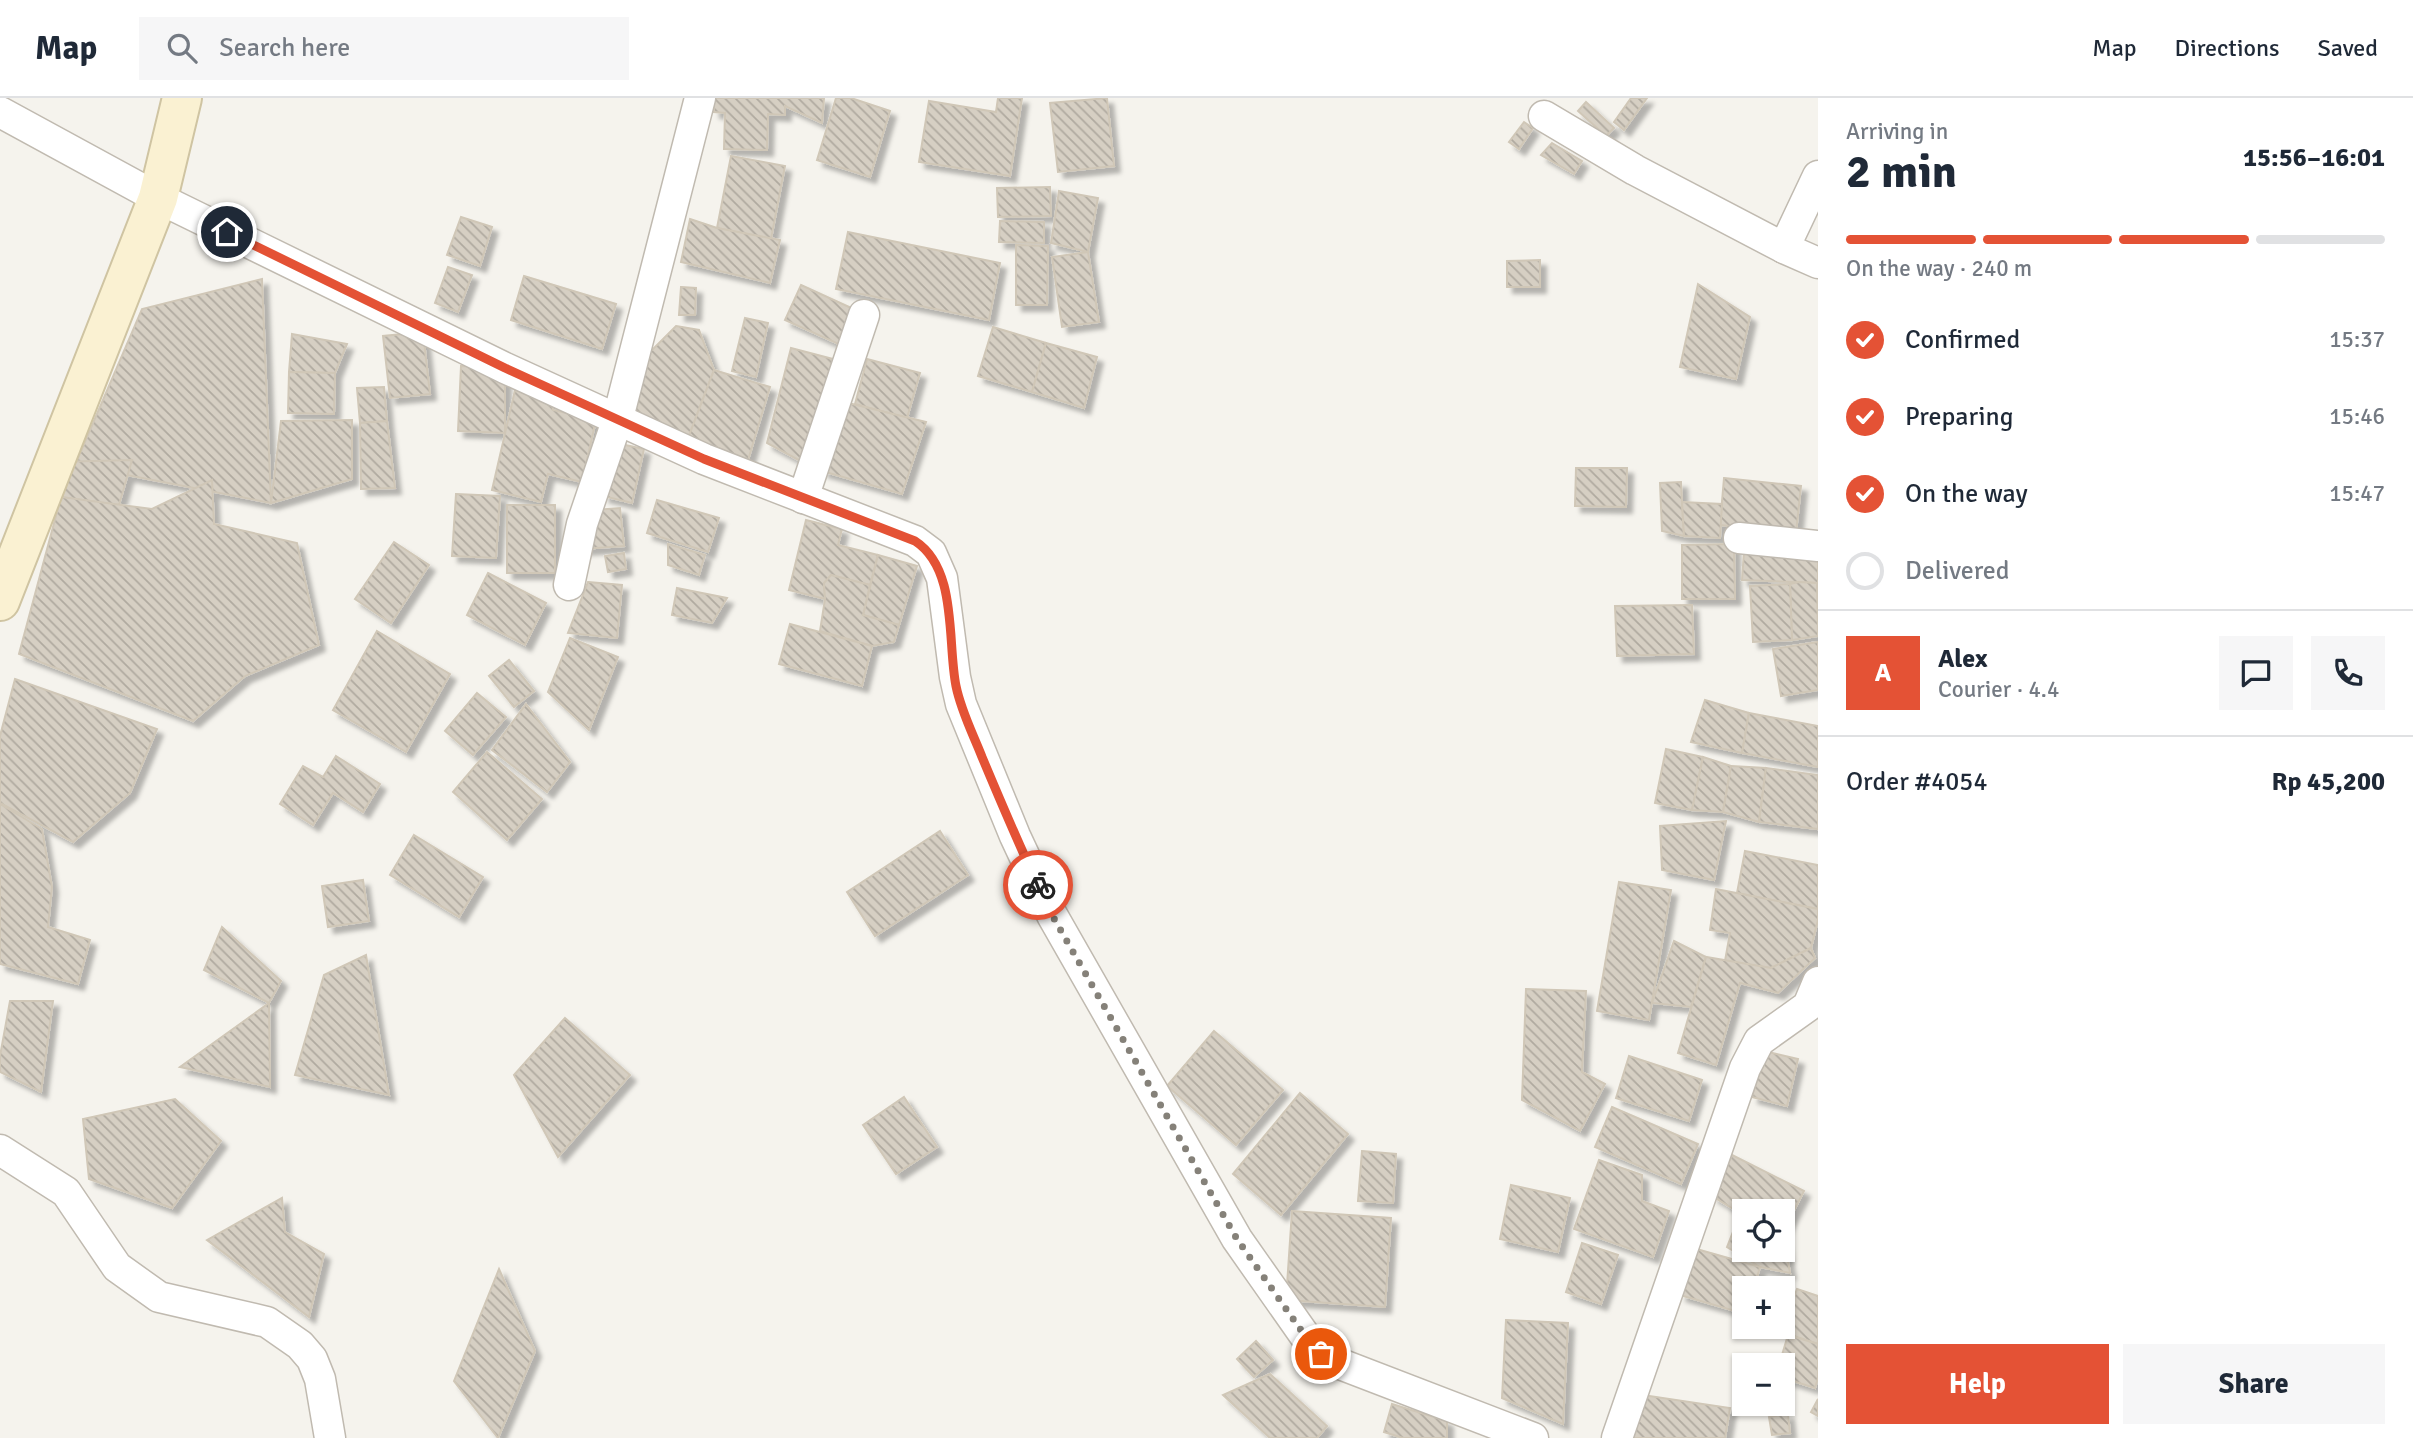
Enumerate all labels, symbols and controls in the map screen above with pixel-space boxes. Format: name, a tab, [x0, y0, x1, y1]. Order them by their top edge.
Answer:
search box	[139, 17, 629, 80]
text: Map	[35, 28, 97, 69]
icon: search	[163, 29, 201, 67]
text: Search here	[219, 32, 350, 64]
text: Map	[2092, 33, 2137, 63]
text: Directions	[2175, 33, 2280, 63]
text: Saved	[2318, 33, 2378, 63]
text: Arriving in	[1846, 117, 1948, 146]
text: 15:56–16:01	[2243, 142, 2385, 174]
text: 2 min	[1846, 144, 1957, 200]
pin	[197, 202, 257, 262]
icon: home	[208, 213, 246, 251]
text: On the way · 240 m	[1846, 254, 2032, 283]
icon: check	[1846, 321, 1884, 359]
text: Confirmed	[1905, 324, 2020, 356]
text: 15:37	[2329, 325, 2385, 354]
icon: check	[1846, 398, 1884, 436]
text: Preparing	[1905, 401, 2013, 433]
text: 15:46	[2329, 402, 2385, 431]
icon: check	[1846, 475, 1884, 513]
text: On the way	[1905, 478, 2028, 510]
text: 15:47	[2329, 479, 2385, 508]
text: Delivered	[1905, 555, 2010, 587]
button: chat	[2219, 636, 2293, 710]
button: phone	[2311, 636, 2385, 710]
text: Alex	[1938, 643, 1988, 675]
text: A	[1875, 657, 1891, 689]
text: Courier · 4.4	[1938, 675, 2059, 704]
text: Order #4054	[1846, 766, 1987, 798]
text: Rp 45,200	[2271, 766, 2385, 798]
courier	[1003, 850, 1073, 920]
icon: bike	[1019, 866, 1057, 904]
map controls	[1732, 1199, 1795, 1416]
button: locate	[1732, 1199, 1795, 1262]
button: +	[1732, 1276, 1795, 1339]
pin	[1291, 1324, 1351, 1384]
icon: bag	[1302, 1335, 1340, 1373]
button: Help	[1846, 1344, 2109, 1424]
button: Share	[2123, 1344, 2385, 1424]
button: −	[1732, 1353, 1795, 1416]

